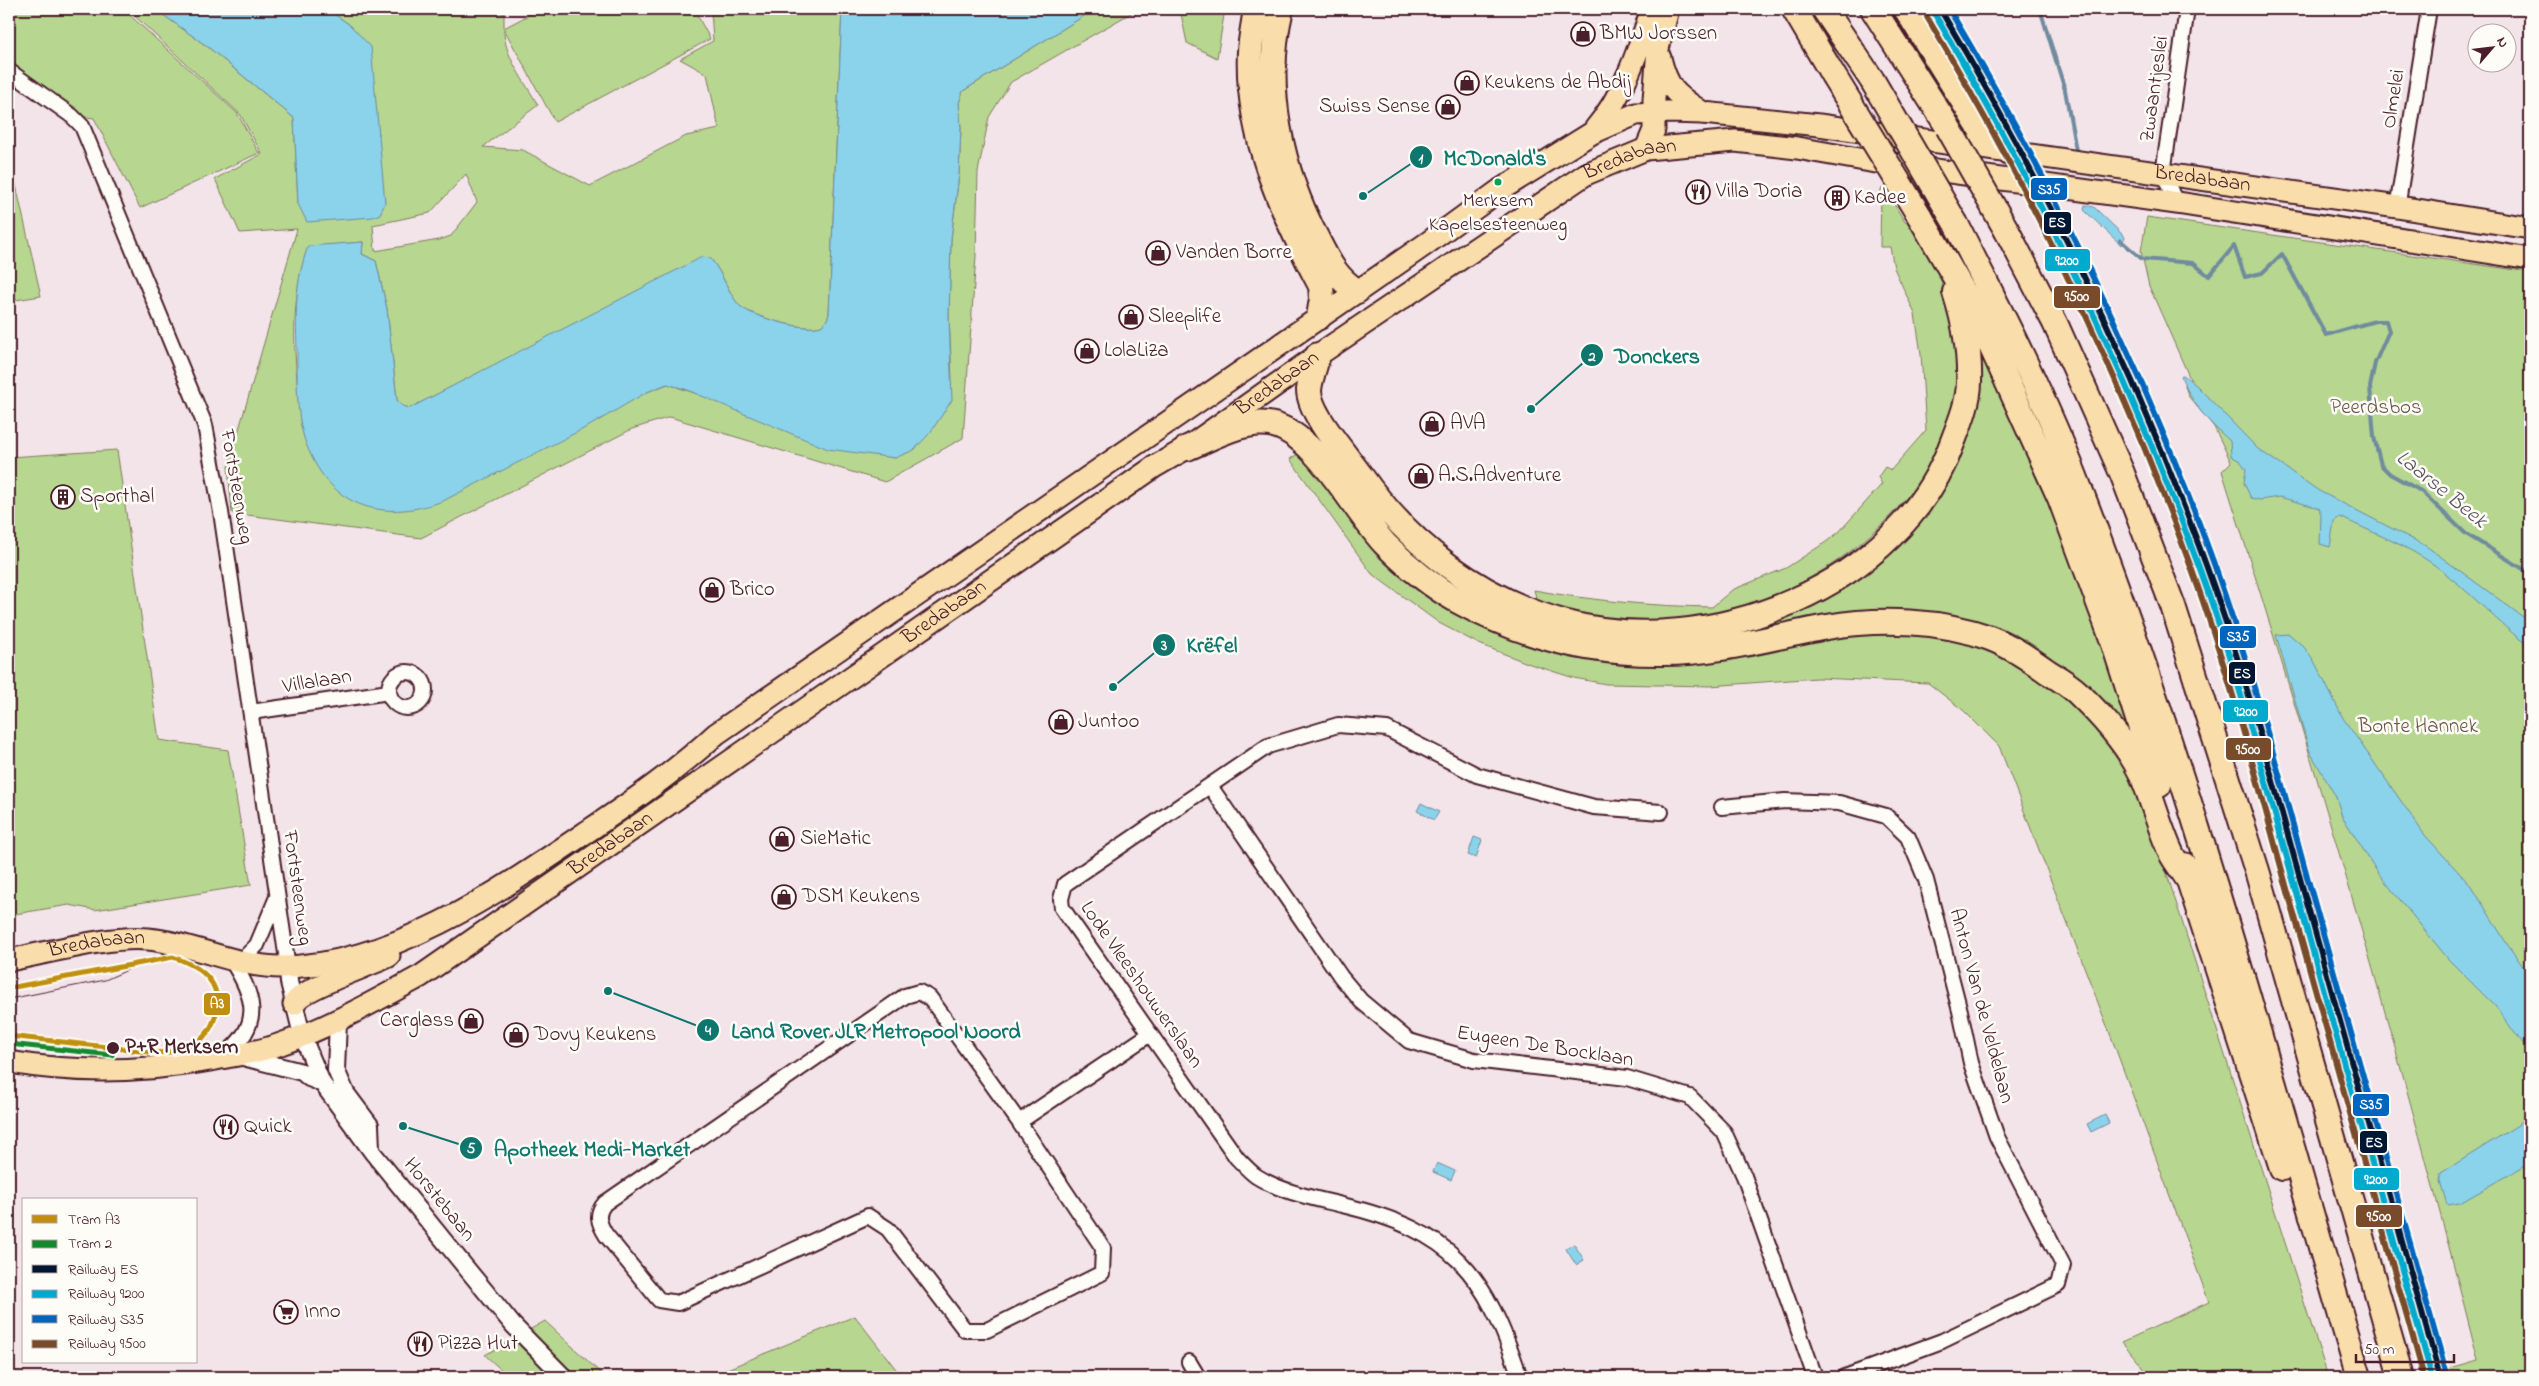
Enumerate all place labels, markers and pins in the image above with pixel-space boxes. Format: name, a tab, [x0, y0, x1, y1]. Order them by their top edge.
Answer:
place label: BMW Jorssen	[1599, 19, 1717, 49]
shop icon: BMW Jorssen	[1570, 21, 1596, 47]
place label: Keukens de Abdij	[1484, 68, 1632, 98]
shop icon: Keukens de Abdij	[1454, 70, 1480, 96]
place label: Swiss Sense	[1319, 92, 1431, 122]
shop icon: Swiss Sense	[1435, 94, 1461, 120]
callout: McDonald's	[1409, 139, 1557, 176]
marker: Merksem Kapelsesteenweg	[1493, 177, 1503, 187]
place label: Villa Doria	[1715, 177, 1802, 207]
restaurant icon: Villa Doria	[1685, 179, 1711, 205]
place label: Kadee	[1854, 183, 1907, 213]
building icon: Kadee	[1824, 185, 1850, 211]
place label: Merksem Kapelsesteenweg	[1429, 187, 1567, 241]
place label: Vanden Borre	[1175, 238, 1292, 268]
shop icon: Vanden Borre	[1145, 240, 1171, 266]
place label: Sleeplife	[1148, 302, 1222, 332]
shop icon: Sleeplife	[1118, 304, 1144, 330]
place label: LolaLiza	[1104, 336, 1169, 366]
callout: Donckers	[1579, 337, 1710, 374]
shop icon: LolaLiza	[1074, 338, 1100, 364]
place label: AVA	[1450, 409, 1486, 439]
shop icon: AVA	[1419, 411, 1445, 437]
place label: A.S.Adventure	[1438, 461, 1562, 491]
shop icon: A.S.Adventure	[1408, 463, 1434, 489]
place label: Sporthal	[80, 482, 154, 512]
building icon: Sporthal	[50, 484, 76, 510]
place label: Brico	[729, 575, 775, 605]
shop icon: Brico	[699, 577, 725, 603]
callout: Krëfel	[1151, 626, 1248, 663]
place label: Juntoo	[1078, 707, 1140, 737]
shop icon: Juntoo	[1048, 709, 1074, 735]
place label: SieMatic	[800, 824, 872, 854]
shop icon: SieMatic	[769, 826, 795, 852]
place label: DSM Keukens	[801, 882, 920, 912]
shop icon: DSM Keukens	[771, 884, 797, 910]
place label: Carglass	[380, 1006, 454, 1038]
shop icon: Carglass	[458, 1008, 484, 1034]
callout: Land Rover JLR Metropool Noord	[696, 1012, 1030, 1049]
place label: Dovy Keukens	[533, 1020, 657, 1052]
shop icon: Dovy Keukens	[503, 1022, 529, 1048]
place label: P+R Merksem	[125, 1033, 238, 1063]
marker: P+R Merksem	[105, 1040, 121, 1056]
place label: Quick	[244, 1112, 293, 1142]
restaurant icon: Quick	[213, 1114, 239, 1140]
callout: Apotheek Medi-Market	[458, 1130, 700, 1167]
place label: Inno	[304, 1297, 341, 1327]
supermarket icon: Inno	[273, 1299, 299, 1325]
place label: Pizza Hut	[438, 1329, 518, 1359]
restaurant icon: Pizza Hut	[407, 1331, 433, 1357]

